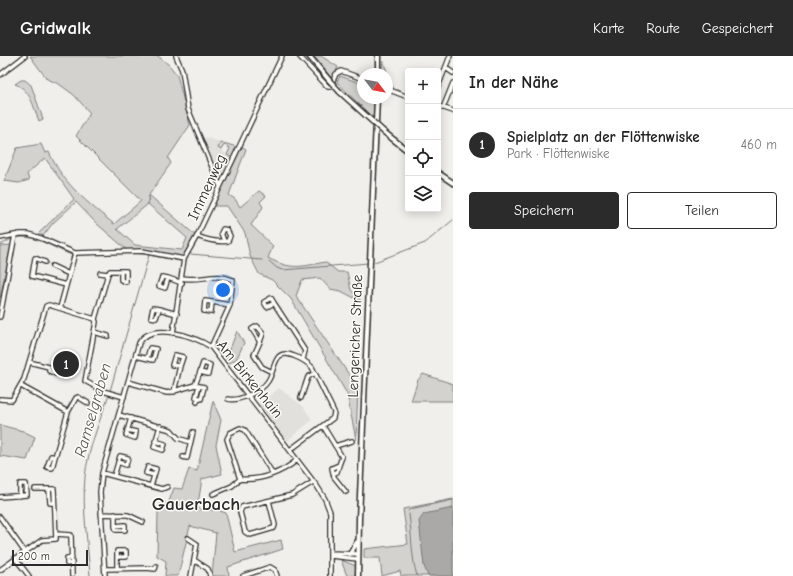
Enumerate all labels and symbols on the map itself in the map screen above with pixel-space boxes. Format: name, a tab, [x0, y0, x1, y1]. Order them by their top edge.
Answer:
north arrow	[357, 68, 393, 104]
street label: Immenweg	[184, 151, 230, 223]
street label: Lengericher Straße	[344, 274, 366, 398]
your location	[213, 280, 233, 300]
street label: Am Birkenhain	[213, 336, 287, 422]
pin: 1	[53, 349, 79, 379]
water label: Ramselgraben	[71, 361, 115, 459]
district label: Gauerbach	[152, 493, 240, 515]
scale bar	[12, 548, 88, 567]

